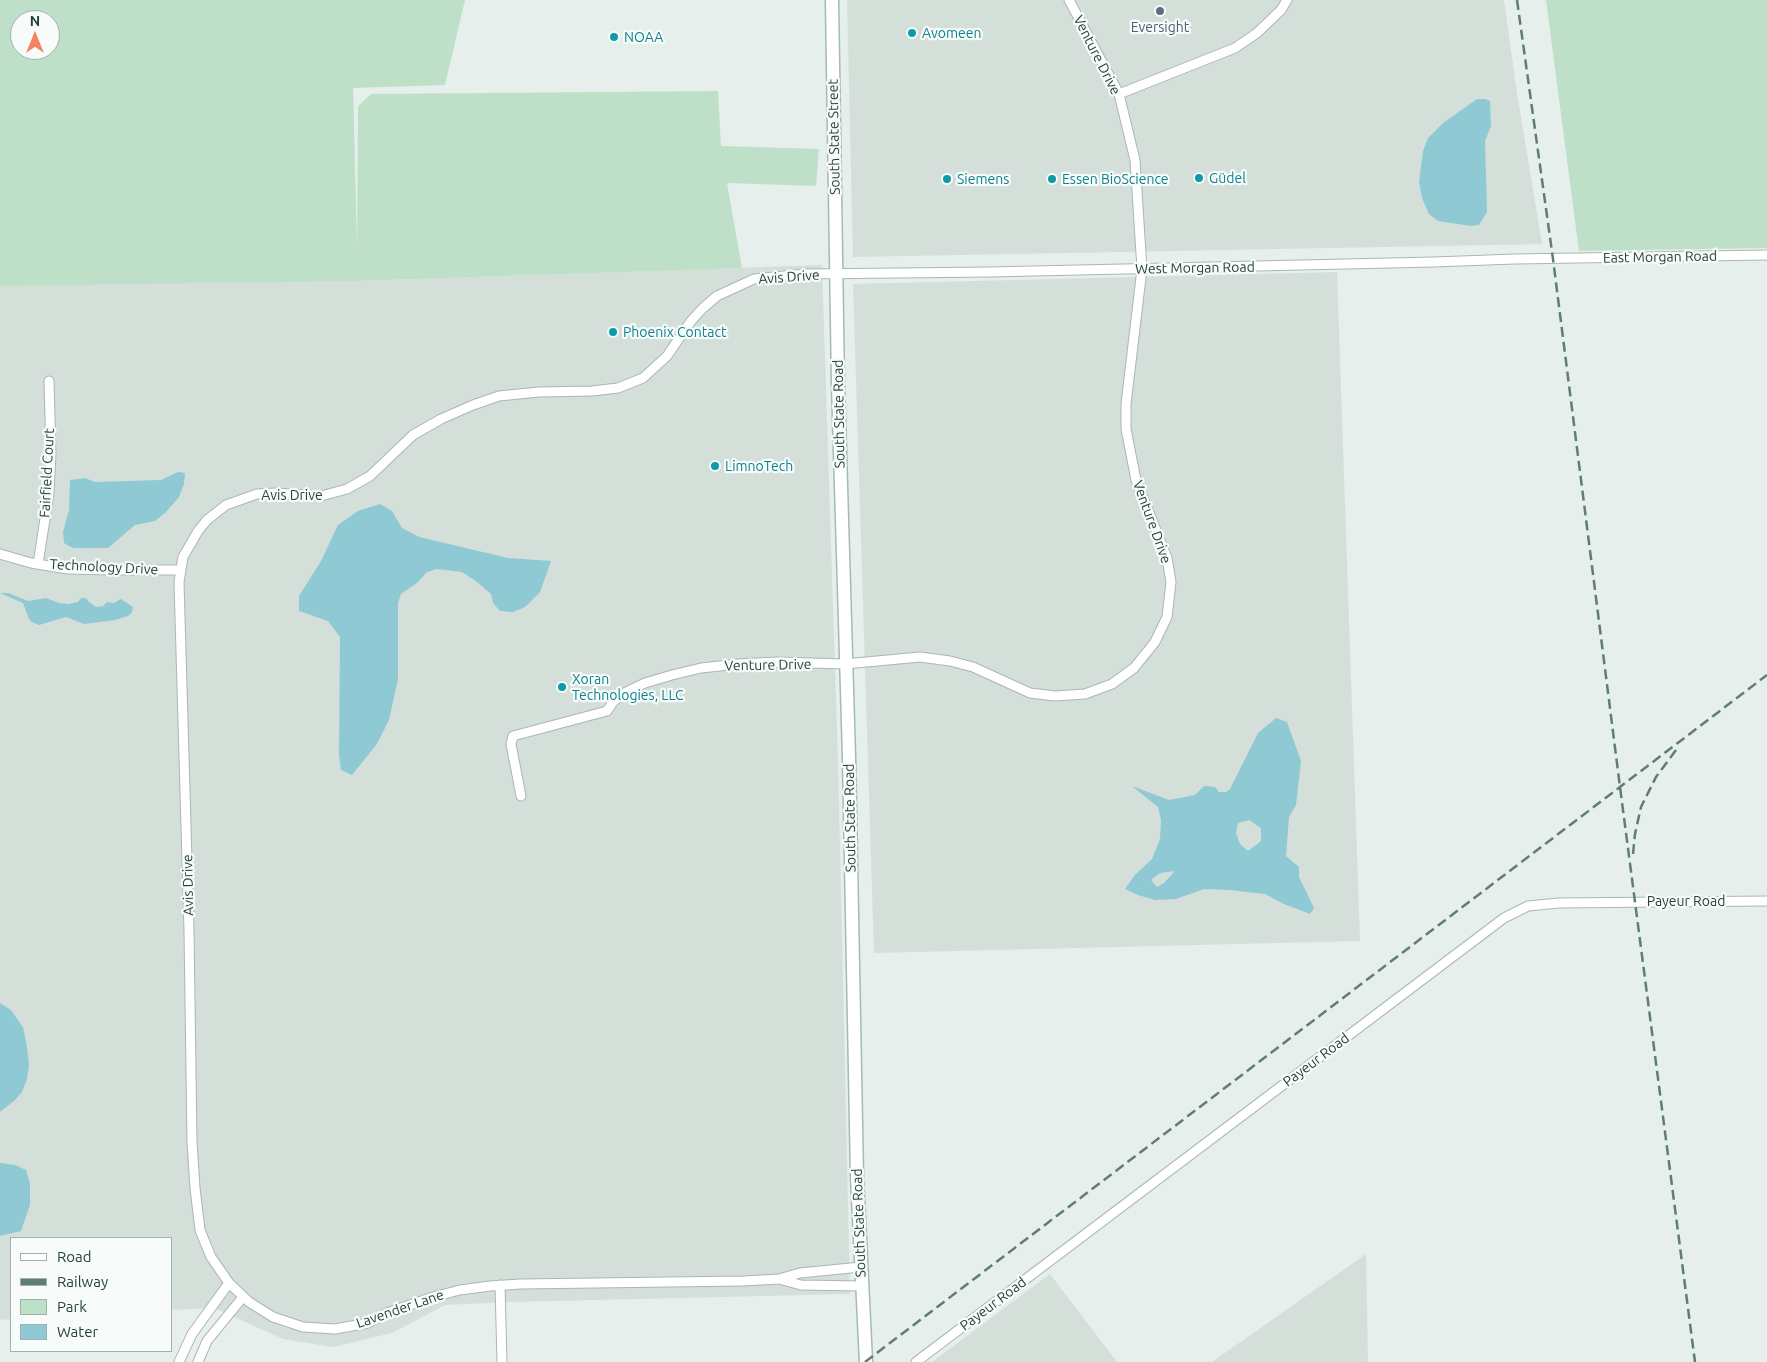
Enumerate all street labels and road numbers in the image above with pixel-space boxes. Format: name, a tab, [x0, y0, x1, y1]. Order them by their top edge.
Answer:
street label: Venture Drive	[1070, 12, 1124, 98]
street label: South State Street	[825, 79, 843, 195]
street label: East Morgan Road	[1603, 248, 1717, 266]
street label: West Morgan Road	[1135, 259, 1255, 277]
street label: Avis Drive	[758, 266, 820, 288]
street label: South State Road	[830, 359, 848, 469]
street label: Fairfield Court	[36, 428, 58, 518]
street label: Venture Drive	[1129, 478, 1175, 566]
street label: Avis Drive	[261, 487, 323, 503]
street label: Technology Drive	[49, 556, 159, 578]
street label: Venture Drive	[724, 656, 812, 674]
street label: South State Road	[841, 763, 859, 873]
street label: Avis Drive	[179, 854, 197, 916]
street label: Payeur Road	[1647, 893, 1725, 909]
street label: Payeur Road	[1280, 1030, 1352, 1090]
street label: South State Road	[849, 1168, 869, 1278]
street label: Payeur Road	[957, 1274, 1029, 1334]
street label: Lavender Lane	[354, 1286, 446, 1332]

